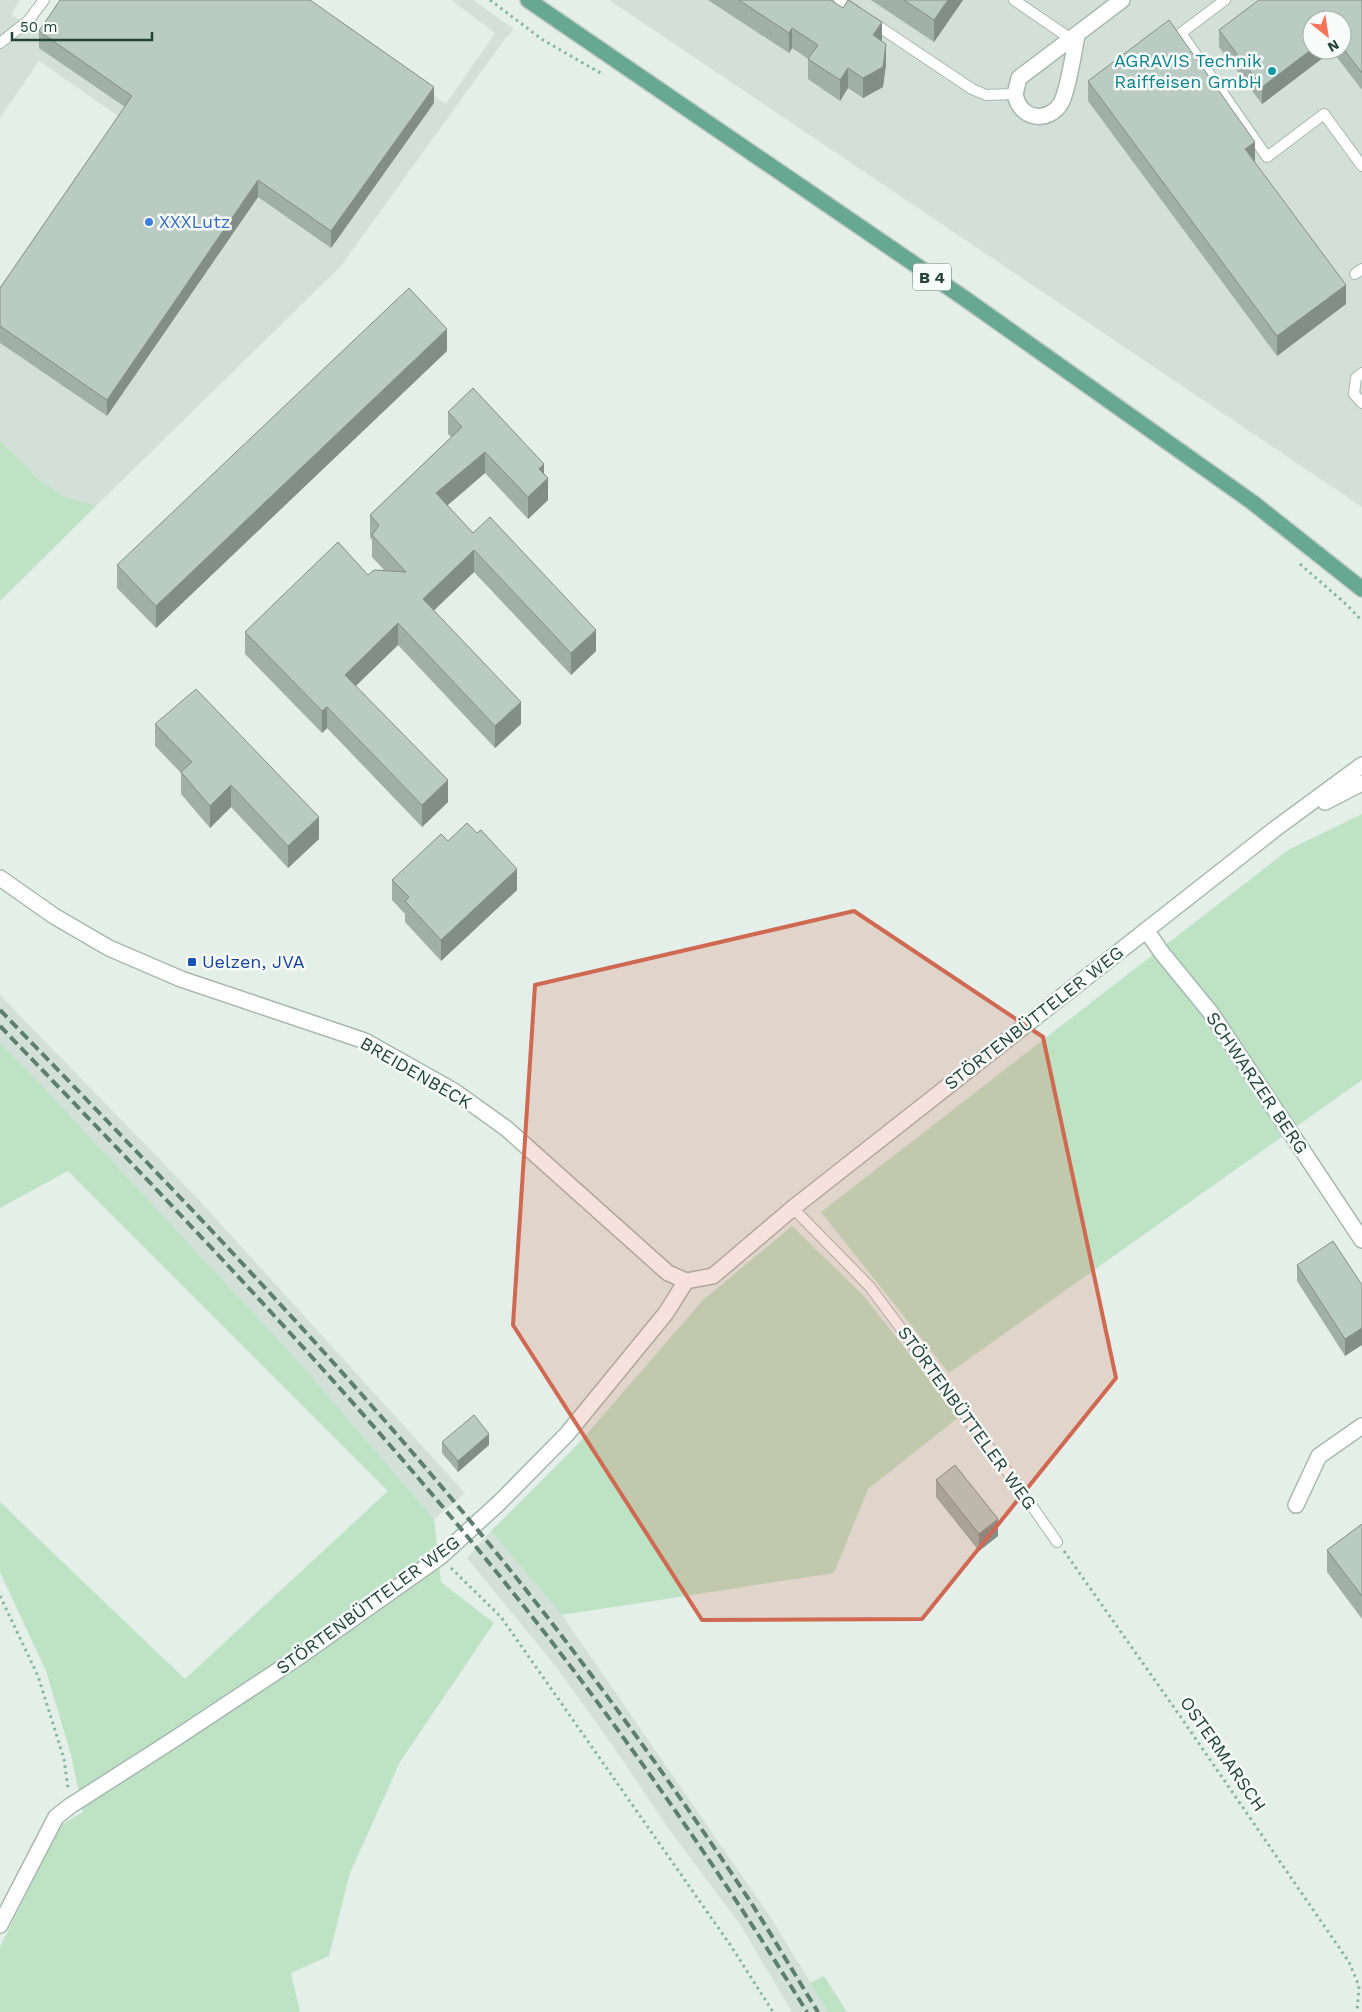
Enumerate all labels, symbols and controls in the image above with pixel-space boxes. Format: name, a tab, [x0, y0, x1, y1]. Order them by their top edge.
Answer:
scale bar	[12, 10, 152, 42]
north arrow	[1302, 10, 1352, 60]
text: 50 m	[20, 18, 57, 36]
text: N	[1325, 37, 1342, 56]
place label: AGRAVIS Technik Raiffeisen GmbH	[1114, 50, 1262, 92]
marker: AGRAVIS Technik Raiffeisen GmbH	[1266, 65, 1278, 77]
place label: XXXLutz	[159, 211, 230, 232]
marker: XXXLutz	[143, 216, 155, 228]
road number: B 4	[913, 264, 951, 290]
street label: STÖRTENBÜTTELER WEG	[940, 941, 1127, 1094]
place label: Uelzen, JVA	[202, 951, 305, 972]
marker: Uelzen, JVA	[186, 956, 198, 968]
street label: SCHWARZER BERG	[1202, 1008, 1313, 1158]
street label: BREIDENBECK	[357, 1032, 476, 1113]
street label: STÖRTENBÜTTELER WEG	[894, 1322, 1041, 1513]
street label: STÖRTENBÜTTELER WEG	[272, 1531, 463, 1678]
street label: OSTERMARSCH	[1176, 1692, 1271, 1815]

